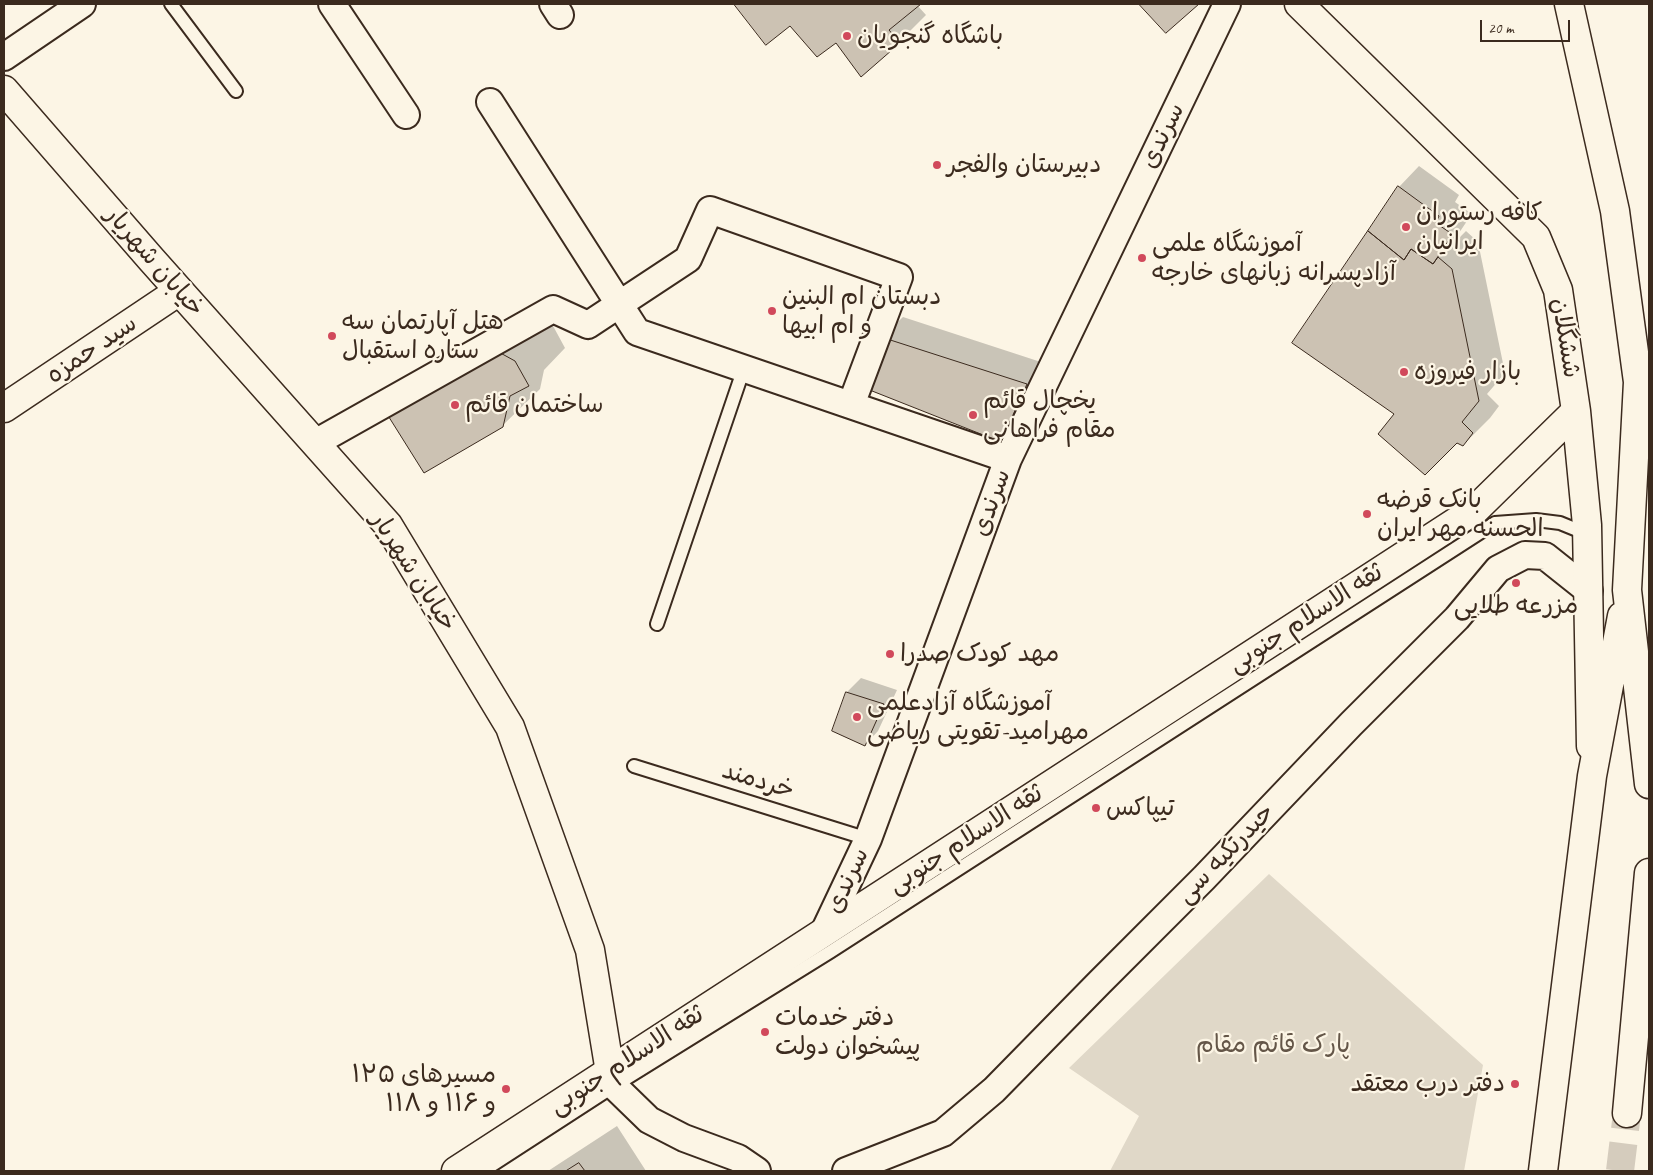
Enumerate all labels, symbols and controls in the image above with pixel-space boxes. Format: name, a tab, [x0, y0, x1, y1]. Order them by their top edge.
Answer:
scale bar	[1483, 10, 1573, 42]
text: 20 m	[1488, 19, 1514, 38]
place label: باشگاه گنجویان	[857, 21, 1003, 51]
marker: باشگاه گنجویان	[841, 30, 853, 42]
street label: سرندی	[1134, 98, 1192, 174]
place label: دبیرستان والفجر	[947, 150, 1101, 180]
marker: دبیرستان والفجر	[931, 159, 943, 171]
place label: کافه رستوران ایرانیان	[1416, 198, 1543, 257]
street label: خیابان شهریار	[98, 201, 210, 323]
marker: کافه رستوران ایرانیان	[1400, 221, 1412, 233]
place label: آموزشگاه علمی آزادپسرانه زبانهای خارجه	[1152, 229, 1396, 288]
marker: آموزشگاه علمی آزادپسرانه زبانهای خارجه	[1136, 252, 1148, 264]
place label: دبستان ام البنین و ام ابیها	[782, 282, 941, 341]
street label: ششگلان	[1544, 296, 1586, 380]
marker: دبستان ام البنین و ام ابیها	[766, 305, 778, 317]
place label: هتل آپارتمان سه ستاره استقبال	[342, 307, 504, 366]
street label: سید حمزه	[41, 309, 143, 391]
marker: هتل آپارتمان سه ستاره استقبال	[326, 330, 338, 342]
place label: بازار فیروزه	[1414, 357, 1521, 387]
marker: بازار فیروزه	[1398, 366, 1410, 378]
place label: یخچال قائم مقام فراهانی	[983, 386, 1116, 445]
place label: ساختمان قائم	[465, 390, 604, 420]
marker: ساختمان قائم	[449, 399, 461, 411]
marker: یخچال قائم مقام فراهانی	[967, 409, 979, 421]
street label: سرندی	[966, 465, 1018, 541]
place label: بانک قرضه الحسنه مهر ایران	[1377, 485, 1544, 544]
street label: خیابان شهریار	[363, 507, 463, 637]
marker: بانک قرضه الحسنه مهر ایران	[1361, 508, 1373, 520]
street label: ثقه الاسلام جنوبی	[1223, 558, 1389, 680]
marker: مزرعه طلایی	[1510, 577, 1522, 589]
place label: مزرعه طلایی	[1454, 591, 1578, 621]
place label: مهد کودک صدرا	[900, 639, 1059, 669]
marker: مهد کودک صدرا	[884, 648, 896, 660]
place label: آموزشگاه آزادعلمی مهرامید-تقویتی ریاضی	[867, 688, 1089, 747]
marker: آموزشگاه آزادعلمی مهرامید-تقویتی ریاضی	[851, 711, 863, 723]
street label: خردمند	[718, 756, 798, 806]
street label: ثقه الاسلام جنوبی	[883, 779, 1049, 901]
place label: تیپاکس	[1106, 793, 1175, 823]
street label: حیدرتکیه سی	[1171, 798, 1281, 910]
marker: تیپاکس	[1090, 802, 1102, 814]
street label: سرندی	[820, 843, 876, 919]
street label: ثقه الاسلام جنوبی	[544, 1000, 710, 1122]
place label: دفتر خدمات پیشخوان دولت	[775, 1003, 921, 1062]
marker: دفتر خدمات پیشخوان دولت	[759, 1026, 771, 1038]
park label: پارک قائم مقام	[1196, 1030, 1350, 1060]
place label: مسیرهای ۱۲۵ و ۱۱۶ و ۱۱۸	[352, 1060, 496, 1119]
place label: دفتر درب معتقد	[1351, 1069, 1505, 1099]
marker: دفتر درب معتقد	[1509, 1078, 1521, 1090]
marker: مسیرهای ۱۲۵ و ۱۱۶ و ۱۱۸	[500, 1083, 512, 1095]

